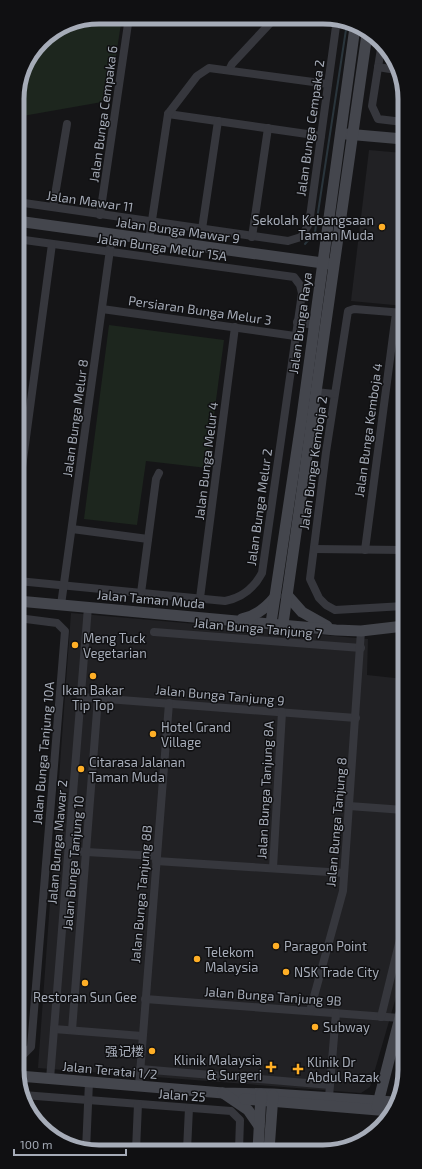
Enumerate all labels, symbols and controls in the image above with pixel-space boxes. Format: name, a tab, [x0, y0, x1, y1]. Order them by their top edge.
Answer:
street label: Jalan Bunga Cempaka 6	[85, 45, 121, 183]
street label: Jalan Bunga Cempaka 2	[292, 59, 328, 197]
street label: Jalan Mawar 11	[46, 187, 134, 215]
place label: Sekolah Kebangsaan Taman Muda	[252, 212, 374, 243]
street label: Jalan Bunga Mawar 9	[115, 213, 241, 247]
marker: Sekolah Kebangsaan Taman Muda	[377, 222, 387, 232]
street label: Jalan Bunga Melur 15A	[96, 230, 228, 264]
street label: Jalan Bunga Raya	[285, 271, 315, 375]
street label: Persiaran Bunga Melur 3	[127, 292, 273, 328]
street label: Jalan Bunga Melur 8	[59, 358, 91, 478]
street label: Jalan Bunga Kemboja 4	[351, 362, 385, 498]
street label: Jalan Bunga Kemboja 2	[296, 395, 330, 531]
street label: Jalan Bunga Melur 4	[191, 401, 221, 521]
street label: Jalan Bunga Melur 2	[243, 447, 275, 567]
street label: Jalan Taman Muda	[96, 586, 206, 612]
street label: Jalan Bunga Tanjung 7	[193, 614, 323, 642]
place label: Meng Tuck Vegetarian	[83, 630, 147, 661]
marker: Meng Tuck Vegetarian	[70, 640, 80, 650]
marker: Ikan Bakar Tip Top	[88, 671, 98, 681]
street label: Jalan Bunga Tanjung 10A	[29, 681, 57, 825]
street label: Jalan Bunga Tanjung 9	[155, 681, 285, 709]
place label: Ikan Bakar Tip Top	[62, 682, 124, 713]
place label: Hotel Grand Village	[161, 719, 231, 750]
street label: Jalan Bunga Tanjung 8A	[253, 721, 277, 859]
marker: Hotel Grand Village	[148, 729, 158, 739]
place label: Citarasa Jalanan Taman Muda	[89, 754, 185, 785]
street label: Jalan Bunga Tanjung 8	[322, 756, 350, 888]
marker: Citarasa Jalanan Taman Muda	[76, 764, 86, 774]
street label: Jalan Bunga Mawar 2	[44, 779, 70, 905]
street label: Jalan Bunga Tanjung 10	[59, 795, 87, 931]
street label: Jalan Bunga Tanjung 8B	[127, 824, 155, 964]
place label: Paragon Point	[284, 938, 367, 954]
marker: Paragon Point	[271, 941, 281, 951]
place label: Telekom Malaysia	[205, 944, 258, 975]
marker: Telekom Malaysia	[192, 954, 202, 964]
place label: NSK Trade City	[294, 964, 379, 980]
marker: NSK Trade City	[281, 967, 291, 977]
marker: Restoran Sun Gee	[80, 978, 90, 988]
street label: Jalan Bunga Tanjung 9B	[204, 983, 342, 1009]
place label: Restoran Sun Gee	[33, 989, 137, 1005]
place label: Subway	[323, 1019, 370, 1035]
marker: Subway	[310, 1022, 320, 1032]
place label: 强记楼	[105, 1043, 144, 1059]
marker: 强记楼	[147, 1046, 157, 1056]
place label: Klinik Malaysia & Surgeri	[174, 1052, 262, 1083]
place label: Klinik Dr Abdul Razak	[307, 1054, 380, 1085]
street label: Jalan Teratai 1/2	[62, 1058, 158, 1082]
marker: Klinik Malaysia & Surgeri	[265, 1061, 277, 1073]
marker: Klinik Dr Abdul Razak	[292, 1063, 304, 1075]
street label: Jalan 25	[158, 1085, 206, 1105]
scale bar	[14, 1131, 126, 1157]
text: 100 m	[20, 1137, 52, 1151]

